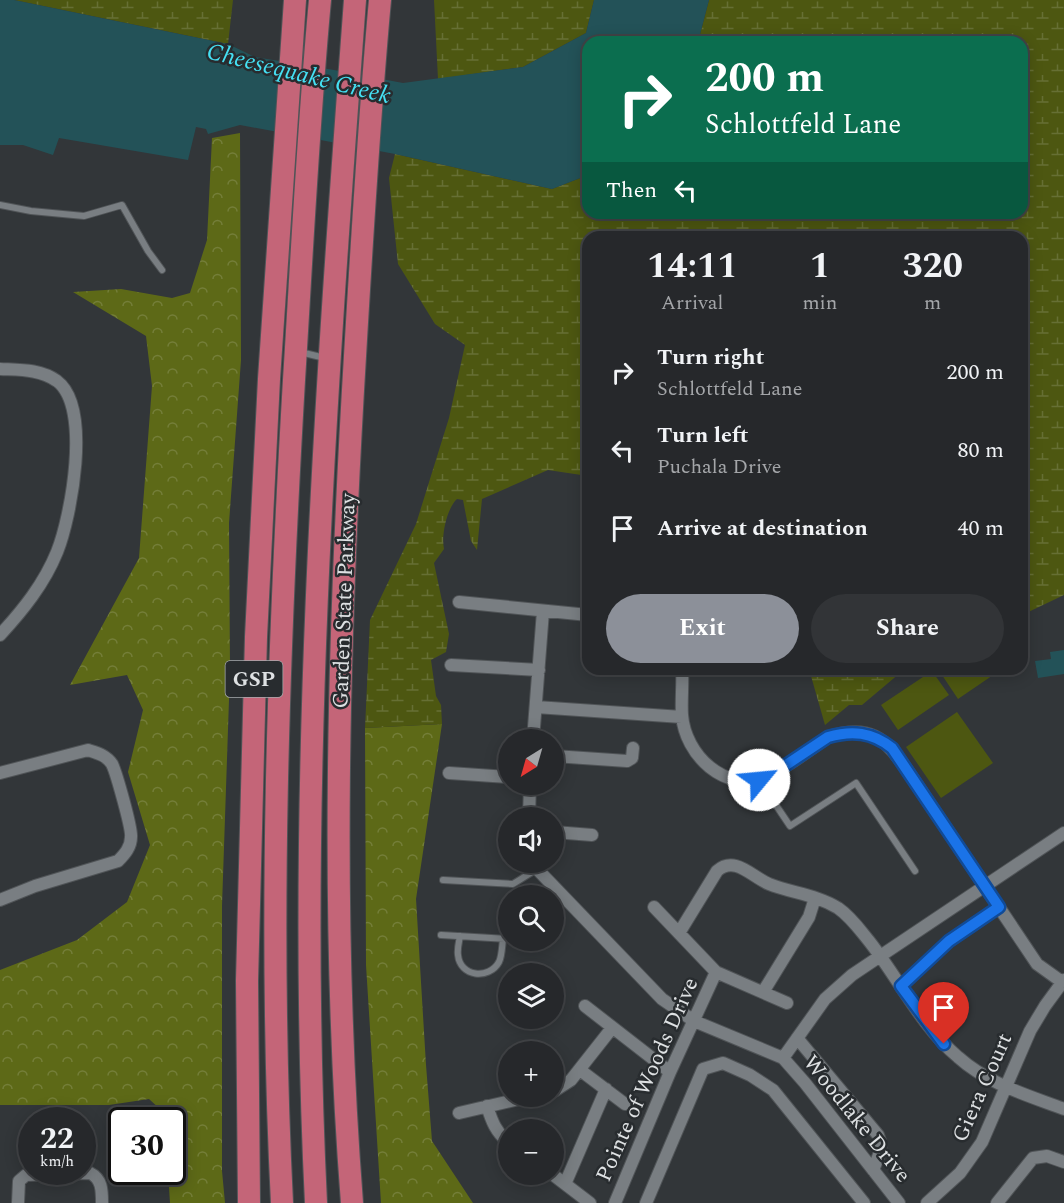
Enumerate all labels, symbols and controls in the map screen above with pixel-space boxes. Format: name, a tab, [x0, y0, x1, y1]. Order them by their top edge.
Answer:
water label: Cheesequake Creek	[203, 34, 395, 114]
text: 200 m	[705, 47, 824, 110]
icon: right	[606, 60, 684, 138]
text: Schlottfeld Lane	[705, 104, 901, 146]
text: Then	[606, 174, 657, 207]
icon: left	[669, 174, 702, 207]
text: 14:11	[647, 239, 737, 294]
text: 1	[810, 239, 830, 294]
text: 320	[902, 239, 963, 294]
text: Arrival	[661, 288, 723, 318]
text: min	[802, 288, 837, 318]
text: m	[924, 288, 941, 318]
text: Turn right	[657, 341, 764, 374]
icon: right	[606, 356, 639, 389]
text: 200 m	[947, 356, 1004, 389]
text: Schlottfeld Lane	[657, 374, 802, 404]
text: Turn left	[657, 419, 749, 452]
icon: left	[606, 434, 639, 467]
text: 80 m	[958, 434, 1004, 467]
text: Puchala Drive	[657, 452, 781, 482]
street label: Garden State Parkway	[324, 492, 365, 709]
icon: arrive	[606, 512, 639, 545]
text: Arrive at destination	[657, 512, 868, 545]
text: 40 m	[958, 512, 1004, 545]
button: Exit	[606, 594, 799, 663]
button: Share	[811, 594, 1004, 663]
road number: GSP	[226, 661, 282, 697]
north arrow	[498, 729, 564, 795]
map controls	[498, 729, 564, 1185]
position arrow	[727, 748, 791, 812]
button: sound	[498, 807, 564, 873]
button: search	[498, 885, 564, 951]
button: layers	[498, 963, 564, 1029]
street label: Pointe of Woods Drive	[587, 972, 707, 1187]
pin	[918, 982, 969, 1044]
icon: arrive	[927, 991, 960, 1024]
street label: Giera Court	[944, 1028, 1021, 1147]
button: +	[498, 1041, 564, 1107]
street label: Woodlake Drive	[795, 1048, 919, 1190]
speed limit sign: 30	[108, 1107, 186, 1185]
text: 22	[40, 1116, 74, 1162]
button: −	[498, 1119, 564, 1185]
text: km/h	[40, 1150, 74, 1173]

